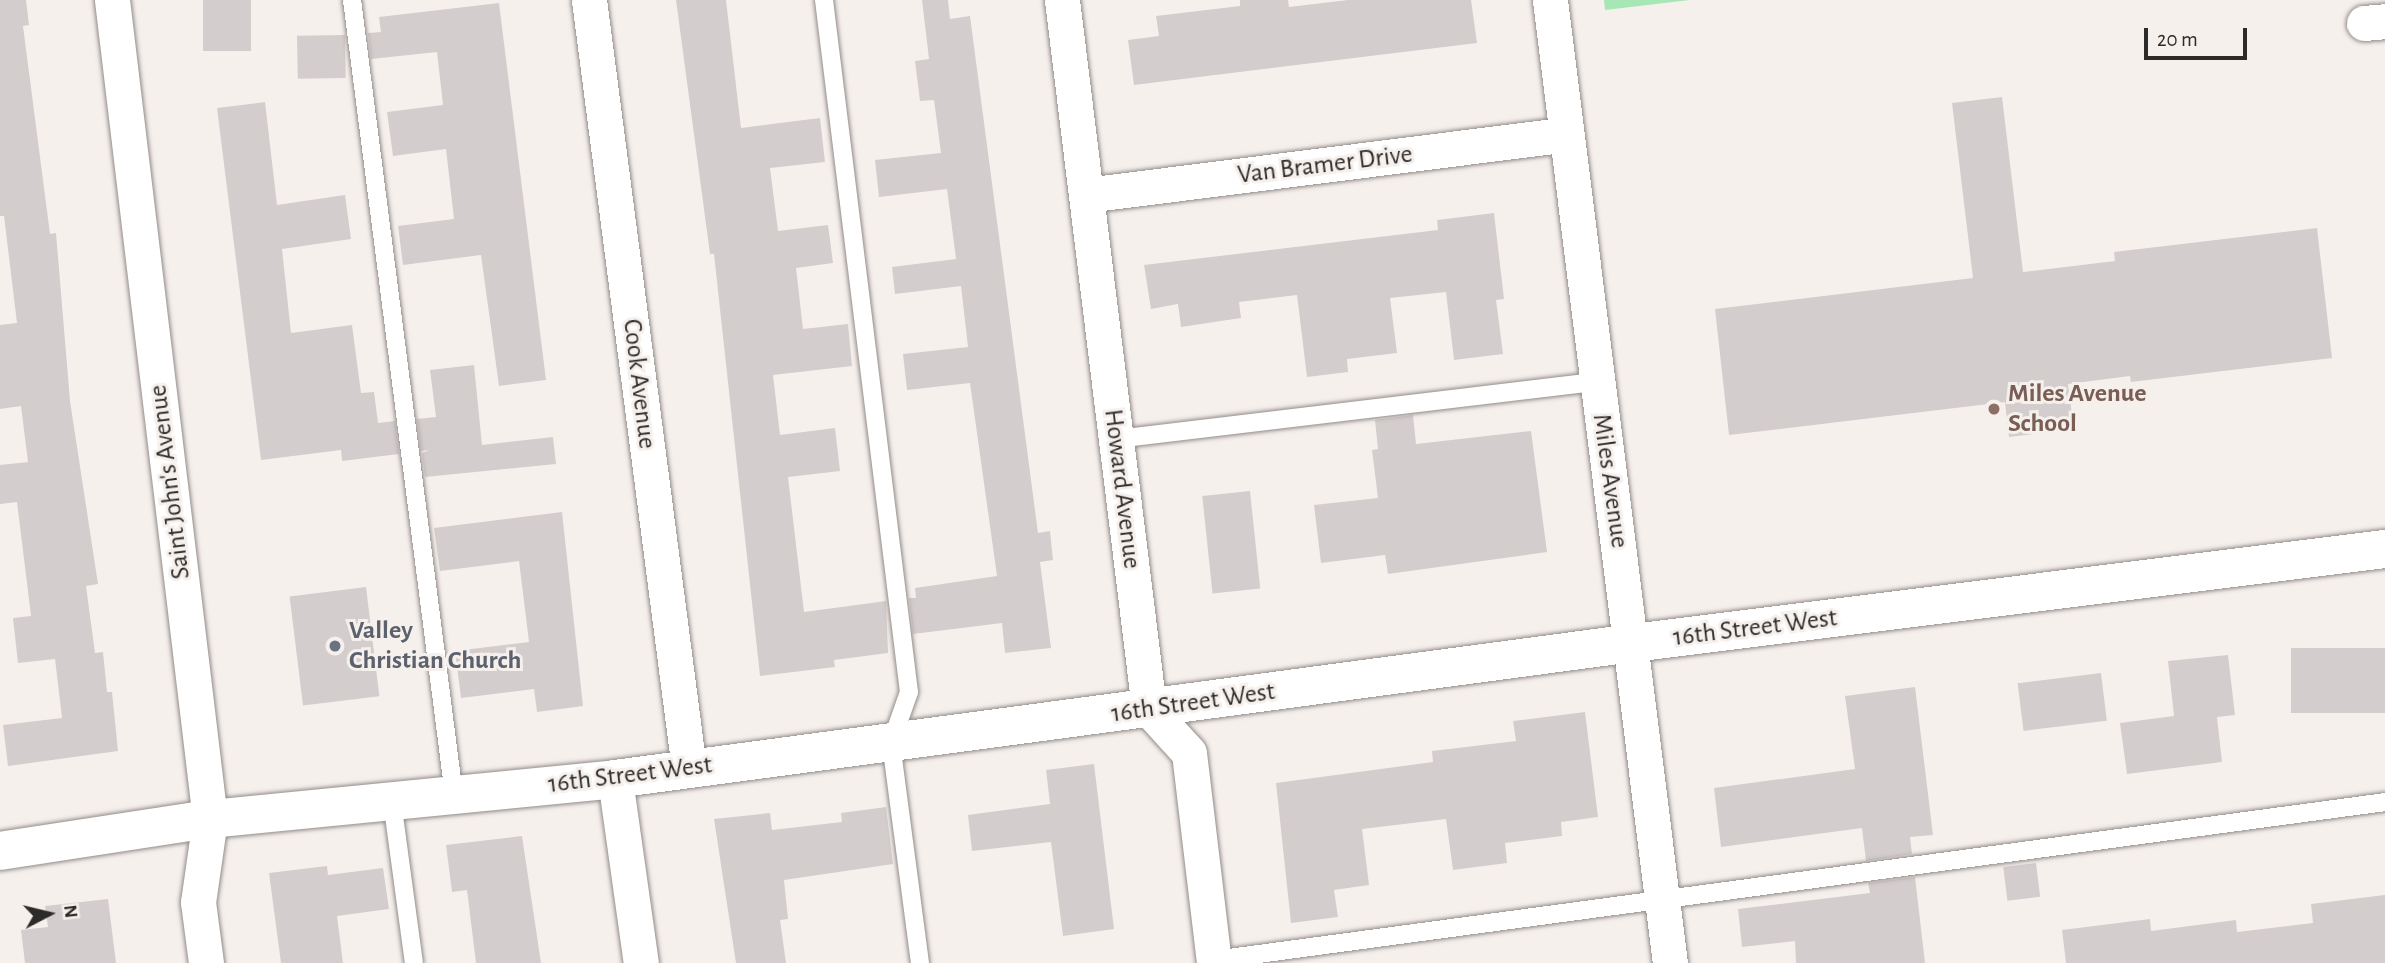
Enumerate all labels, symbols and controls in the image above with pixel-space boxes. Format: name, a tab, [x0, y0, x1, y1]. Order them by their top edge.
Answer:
scale bar	[2147, 14, 2250, 58]
text: 20 m	[2157, 29, 2198, 50]
street label: Van Bramer Drive	[1236, 139, 1414, 191]
street label: Cook Avenue	[616, 317, 662, 451]
place label: Miles Avenue School	[2008, 378, 2147, 440]
street label: Saint John's Avenue	[143, 383, 197, 581]
marker: Miles Avenue School	[1986, 401, 2002, 417]
street label: Howard Avenue	[1097, 407, 1147, 571]
street label: Miles Avenue	[1585, 412, 1635, 550]
street label: 16th Street West	[1671, 602, 1839, 654]
place label: Valley Christian Church	[349, 615, 521, 676]
marker: Valley Christian Church	[327, 638, 343, 654]
street label: 16th Street West	[1109, 676, 1277, 730]
street label: 16th Street West	[546, 749, 714, 801]
north arrow	[14, 879, 84, 949]
text: N	[60, 904, 81, 919]

